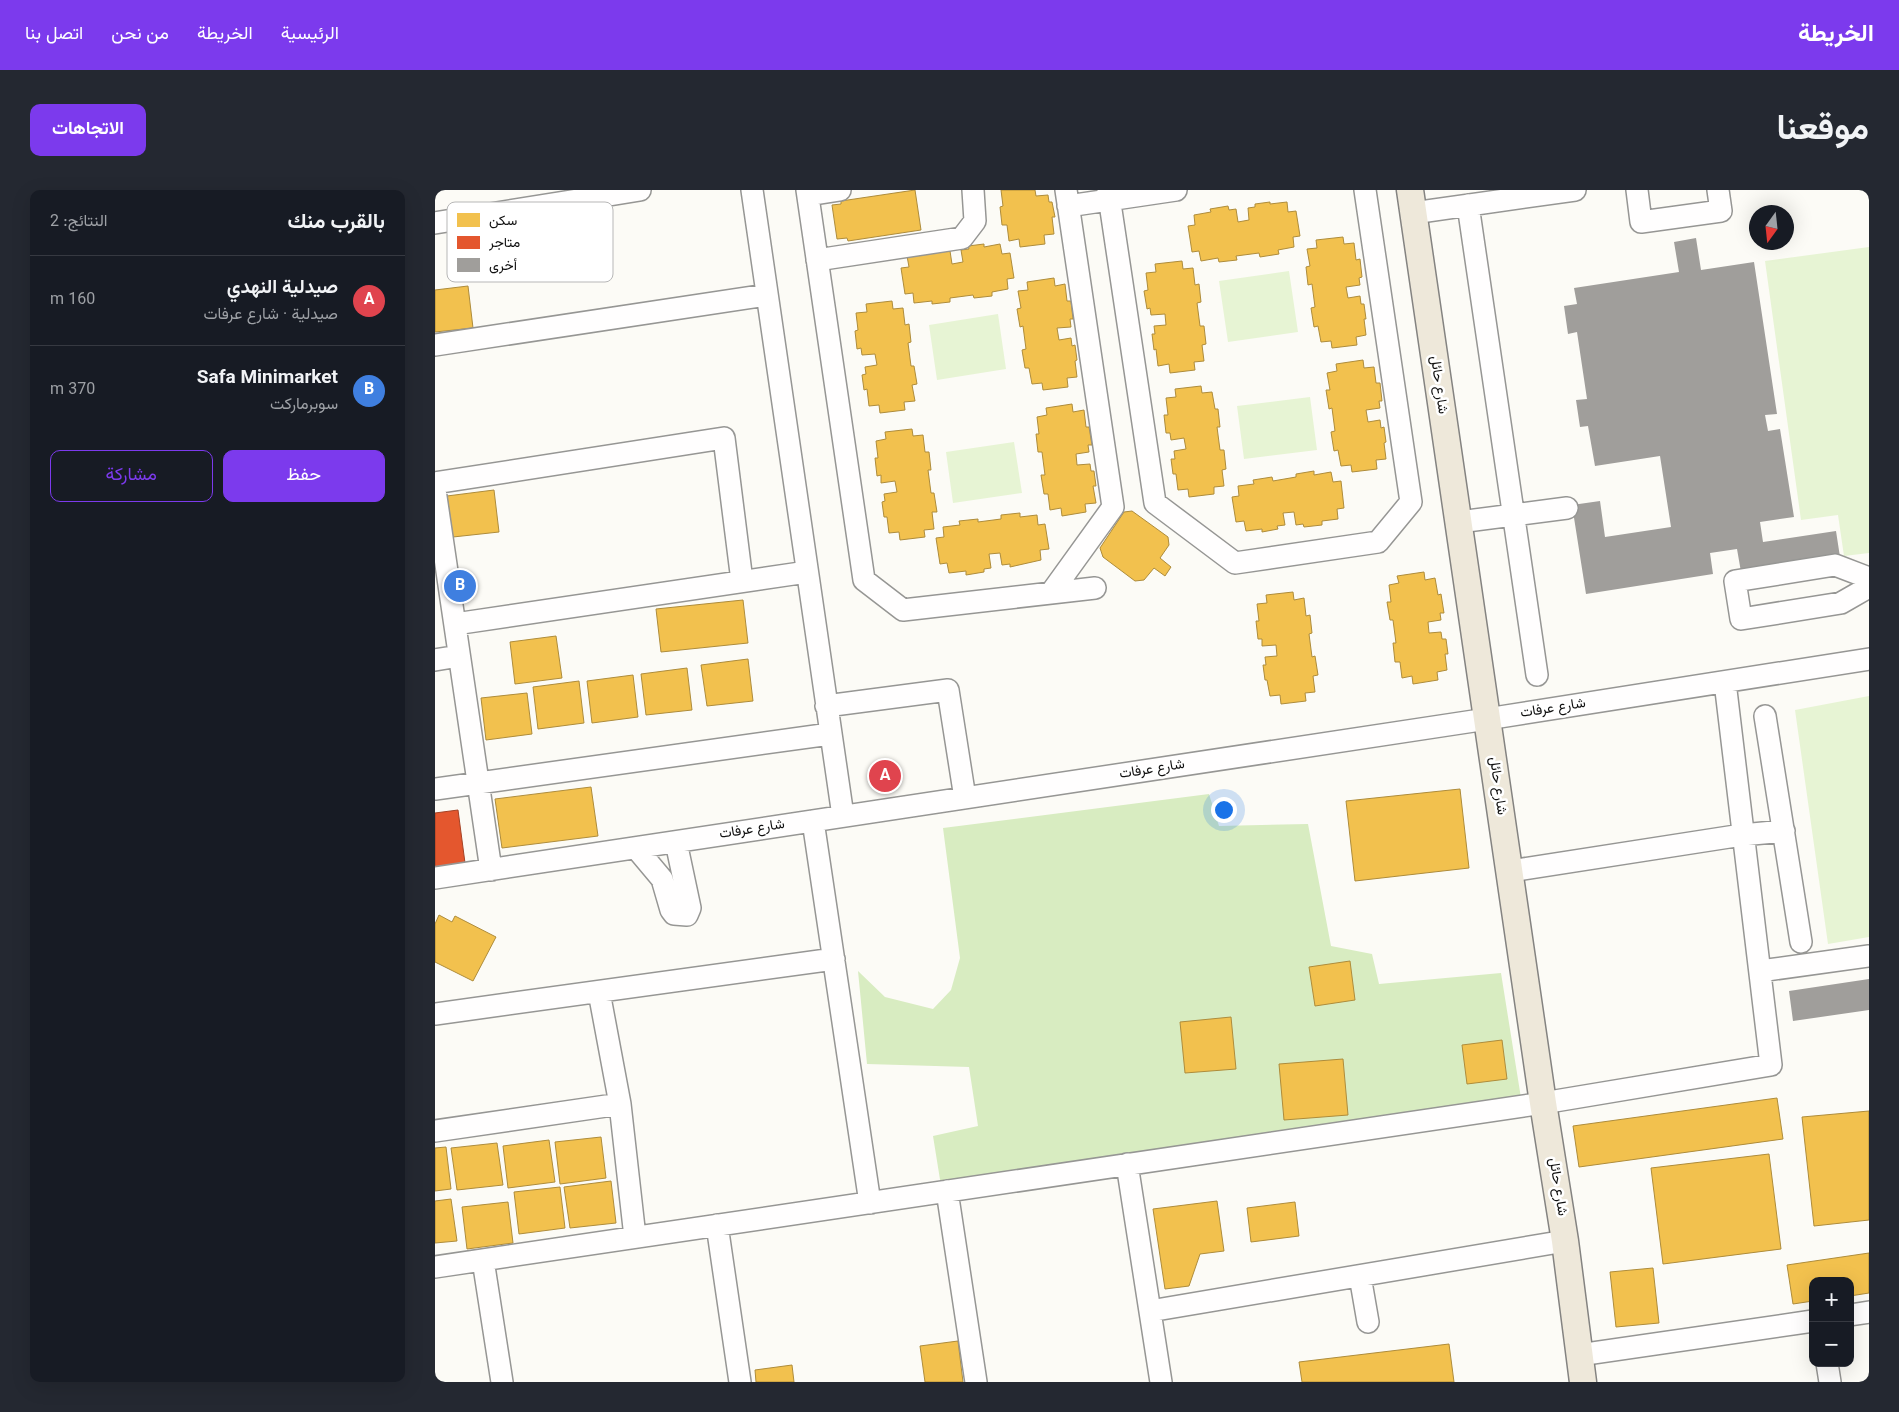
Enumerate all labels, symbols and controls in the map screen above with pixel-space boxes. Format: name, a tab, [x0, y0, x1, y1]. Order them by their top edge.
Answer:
text: الخريطة	[1798, 16, 1874, 54]
text: اتصل بنا	[25, 21, 83, 49]
text: من نحن	[111, 21, 169, 49]
text: الخريطة	[197, 21, 253, 49]
text: الرئيسية	[281, 21, 339, 49]
text: موقعنا	[1776, 103, 1869, 158]
button: الاتجاهات	[30, 104, 146, 156]
legend	[447, 202, 613, 282]
north arrow	[1749, 205, 1794, 250]
text: بالقرب منك	[288, 206, 385, 239]
text: النتائج: 2	[50, 210, 108, 235]
text: سكن	[489, 211, 517, 233]
text: متاجر	[488, 233, 520, 255]
text: أخرى	[489, 256, 517, 278]
text: صيدلية النهدي	[227, 274, 338, 303]
text: 160 m	[50, 288, 95, 313]
text: A	[364, 288, 374, 313]
text: صيدلية · شارع عرفات	[203, 303, 338, 328]
street label: شارع حائل	[1423, 354, 1453, 416]
text: Safa Minimarket	[197, 364, 338, 393]
text: 370 m	[50, 378, 95, 403]
text: B	[364, 378, 374, 403]
text: سوبرماركت	[270, 393, 338, 418]
button: مشاركة	[50, 450, 213, 502]
button: حفظ	[223, 450, 385, 502]
pin: B	[444, 567, 476, 605]
street label: شارع عرفات	[1519, 693, 1587, 725]
street label: شارع عرفات	[1118, 754, 1186, 786]
street label: شارع حائل	[1482, 755, 1512, 817]
pin: A	[869, 757, 901, 795]
your location	[1211, 797, 1237, 823]
street label: شارع عرفات	[718, 814, 786, 846]
street label: شارع حائل	[1542, 1156, 1572, 1218]
map controls	[1809, 1277, 1854, 1367]
button: +	[1809, 1277, 1854, 1322]
button: −	[1809, 1322, 1854, 1367]

